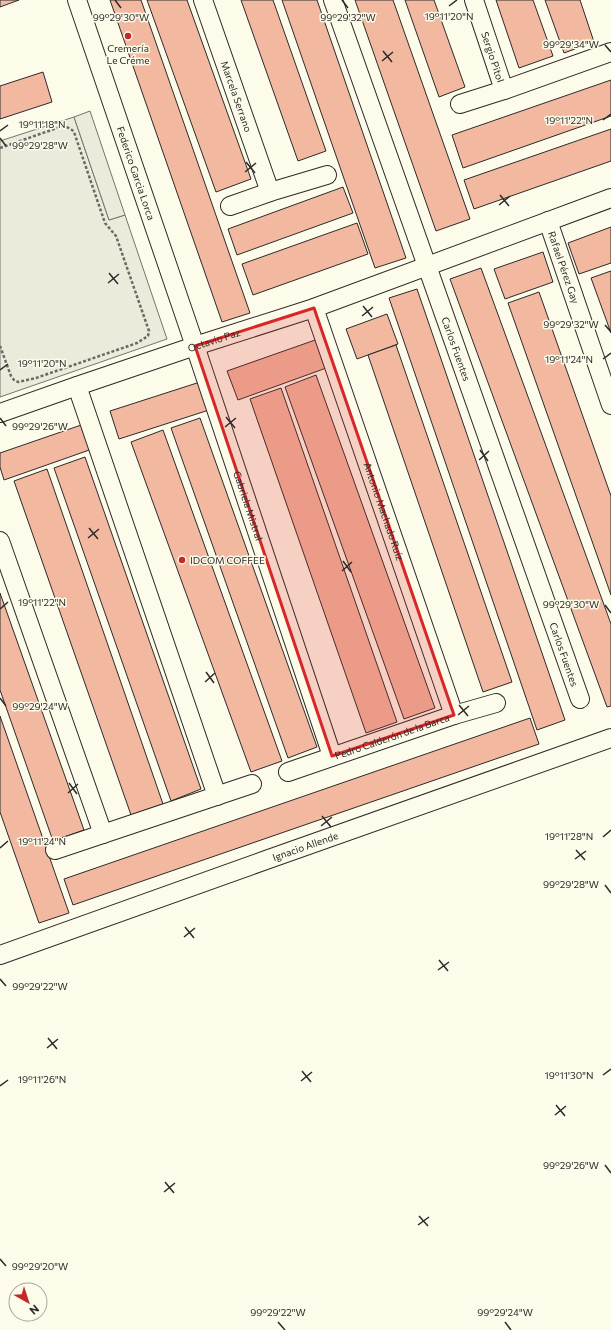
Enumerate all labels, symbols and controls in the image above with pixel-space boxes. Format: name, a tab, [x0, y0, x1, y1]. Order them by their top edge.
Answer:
text: 19°11'20"N	[425, 10, 473, 22]
text: 99°29'30"W	[93, 11, 149, 23]
text: 99°29'32"W	[320, 11, 376, 23]
street label: Sergio Pitol	[479, 30, 507, 84]
marker: Cremería Le Créme	[123, 31, 133, 41]
text: 99°29'34"W	[543, 38, 599, 50]
place label: Cremería Le Créme	[107, 42, 149, 66]
street label: Marcela Serrano	[219, 59, 255, 133]
text: 19°11'22"N	[545, 114, 593, 126]
text: 19°11'18"N	[18, 118, 66, 130]
street label: Federico Garcia Lorca	[115, 125, 158, 222]
text: 99°29'28"W	[12, 139, 68, 151]
street label: Rafael Pérez Gay	[546, 230, 582, 305]
street label: Carlos Fuentes	[439, 315, 473, 383]
text: 99°29'32"W	[543, 318, 599, 330]
street label: Octavio Paz	[186, 326, 242, 354]
text: 19°11'24"N	[545, 353, 593, 365]
text: 19°11'20"N	[18, 357, 66, 369]
text: 99°29'26"W	[12, 420, 68, 432]
street label: Antonio Machado Ruíz	[362, 461, 406, 562]
street label: Gabriela Mistral	[231, 469, 266, 542]
place label: IDCOM COFFEE	[190, 554, 265, 566]
marker: IDCOM COFFEE	[177, 555, 187, 565]
text: 19°11'22"N	[18, 596, 66, 608]
text: 99°29'30"W	[543, 598, 599, 610]
street label: Carlos Fuentes	[547, 621, 581, 688]
text: 99°29'24"W	[12, 700, 68, 712]
street label: Pedro Calderón de la Barca	[333, 711, 451, 762]
street label: Ignacio Allende	[271, 829, 340, 863]
text: 19°11'28"N	[545, 830, 593, 842]
text: 19°11'24"N	[18, 835, 66, 847]
text: 99°29'28"W	[543, 878, 599, 890]
text: 99°29'22"W	[12, 980, 68, 992]
text: 19°11'30"N	[544, 1069, 594, 1081]
text: 19°11'26"N	[18, 1073, 66, 1085]
text: 99°29'26"W	[543, 1159, 599, 1171]
text: 99°29'20"W	[12, 1260, 68, 1272]
north arrow	[8, 1282, 48, 1322]
text: N	[27, 1303, 42, 1318]
text: 99°29'22"W	[250, 1306, 306, 1318]
text: 99°29'24"W	[477, 1306, 533, 1318]

